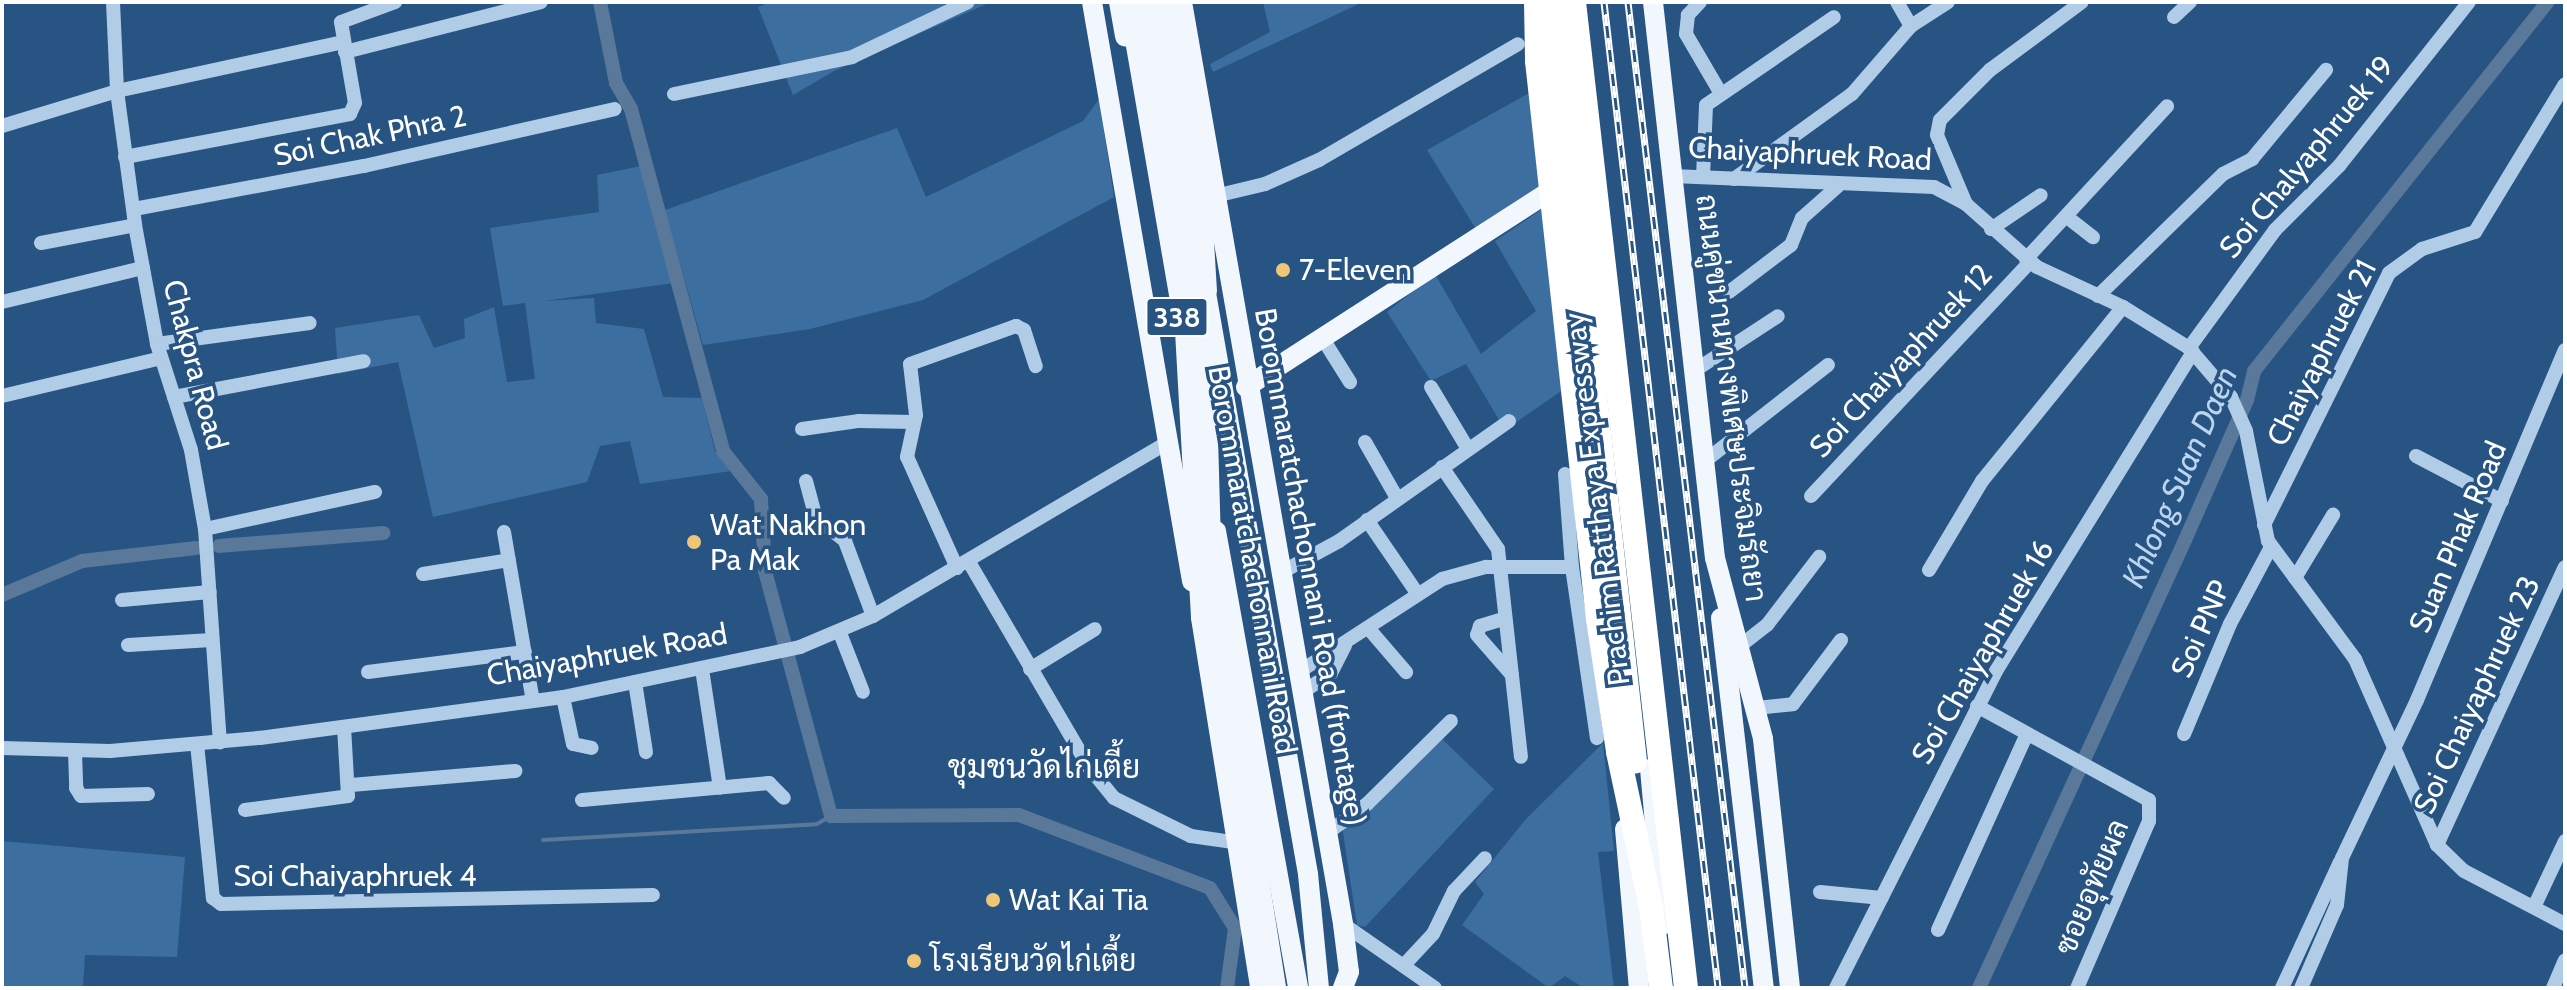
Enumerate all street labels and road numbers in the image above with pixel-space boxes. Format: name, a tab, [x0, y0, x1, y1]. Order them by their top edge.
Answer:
street label: Soi Chalyaphruek 19	[2212, 49, 2402, 265]
street label: Soi Chak Phra 2	[270, 98, 470, 174]
street label: Chaiyaphruek Road	[1687, 130, 1933, 178]
street label: ถนนคู่ขนานทางพิเศษประจิมรัถยา	[1688, 192, 1774, 604]
street label: Chaiyaphruek 21	[2260, 254, 2384, 452]
street label: Soi Chaiyaphruek 12	[1802, 257, 2000, 465]
street label: Chakpra Road	[155, 276, 235, 454]
road number: 338	[1145, 293, 1209, 341]
street label: Borommaratchachonnani Road (frontage)	[1247, 305, 1373, 829]
street label: Prachim Ratthaya Expressway	[1556, 310, 1638, 688]
street label: Borommaratchachonnani Road	[1200, 363, 1304, 757]
street label: Suan Phak Road	[2402, 436, 2514, 638]
street label: Soi Chaiyaphruek 16	[1904, 534, 2062, 770]
street label: Soi Chaiyaphruek 23	[2406, 571, 2548, 819]
street label: Soi PNP	[2164, 575, 2238, 683]
street label: Chaiyaphruek Road	[484, 616, 730, 694]
street label: ซอยอุทัยผล	[2047, 814, 2137, 960]
street label: Soi Chaiyaphruek 4	[233, 858, 477, 894]

